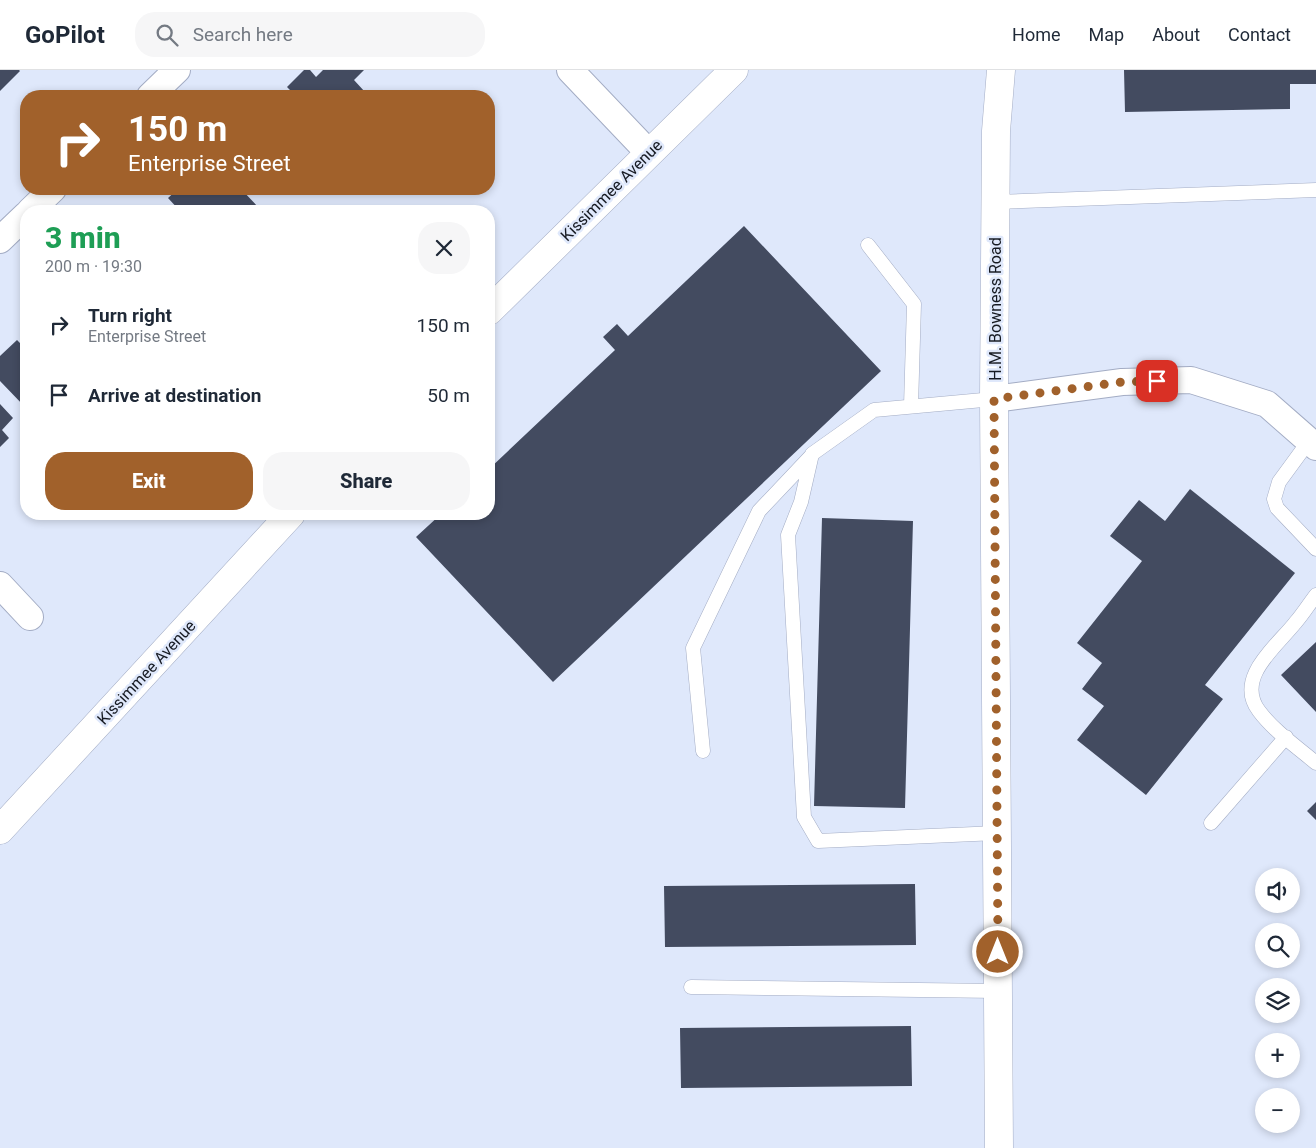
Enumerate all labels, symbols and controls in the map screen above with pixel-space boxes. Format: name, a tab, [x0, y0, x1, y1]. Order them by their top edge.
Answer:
search box	[135, 12, 485, 57]
text: GoPilot	[25, 21, 105, 49]
icon: search	[153, 21, 181, 49]
text: Search here	[193, 23, 293, 46]
text: Home	[1012, 24, 1061, 45]
text: Map	[1089, 24, 1124, 45]
text: About	[1152, 24, 1200, 45]
text: Contact	[1228, 24, 1291, 45]
text: 150 m	[128, 109, 227, 150]
icon: right	[45, 110, 110, 175]
street label: Kissimmee Avenue	[557, 136, 666, 245]
text: Enterprise Street	[128, 151, 291, 176]
text: 3 min	[45, 220, 121, 255]
button: close	[418, 222, 470, 274]
street label: H.M. Bowness Road	[986, 237, 1005, 381]
text: 200 m · 19:30	[45, 257, 142, 276]
text: Turn right	[88, 304, 172, 327]
icon: right	[45, 311, 73, 339]
text: 150 m	[417, 314, 470, 337]
text: Enterprise Street	[88, 327, 206, 346]
pin	[1136, 360, 1178, 402]
icon: arrive	[1143, 367, 1171, 395]
icon: arrive	[45, 381, 73, 409]
text: Arrive at destination	[88, 384, 261, 407]
text: 50 m	[427, 384, 470, 407]
button: Exit	[45, 452, 253, 510]
button: Share	[263, 452, 470, 510]
street label: Kissimmee Avenue	[93, 616, 200, 728]
map controls	[1255, 868, 1300, 1133]
button: sound	[1255, 868, 1300, 913]
button: search	[1255, 923, 1300, 968]
position arrow	[971, 925, 1023, 977]
button: layers	[1255, 978, 1300, 1023]
button: +	[1255, 1033, 1300, 1078]
button: −	[1255, 1088, 1300, 1133]

